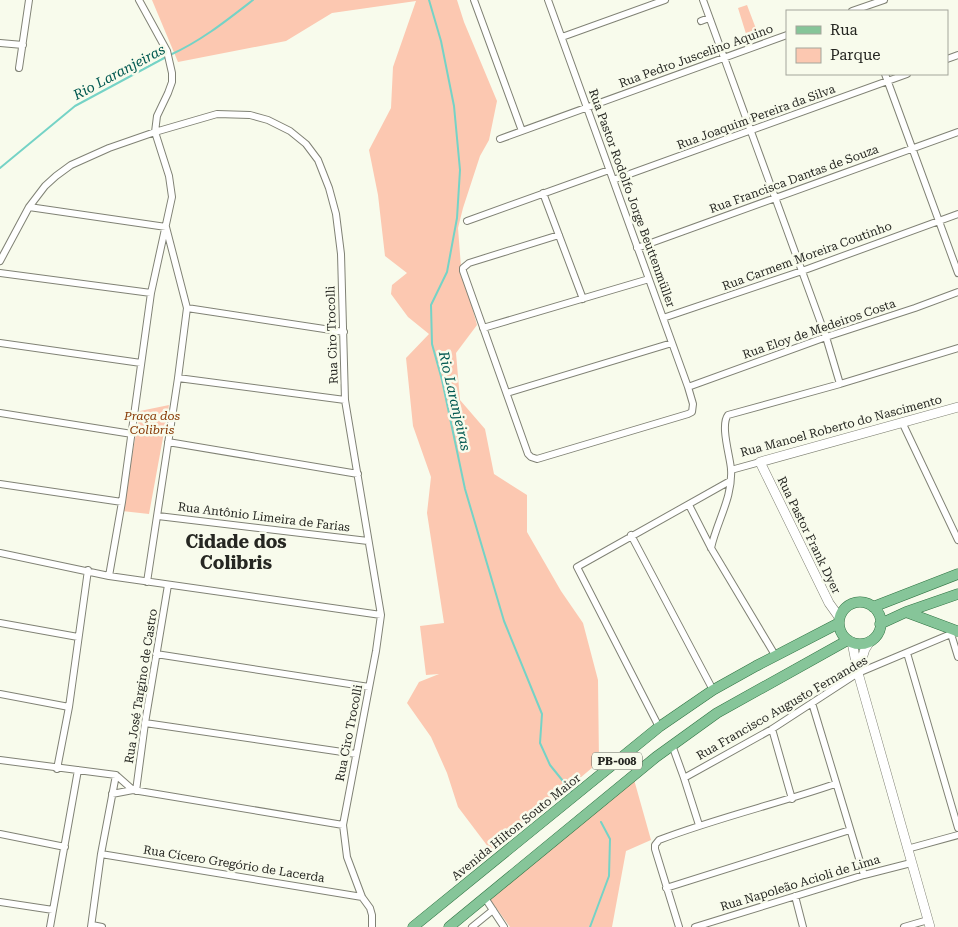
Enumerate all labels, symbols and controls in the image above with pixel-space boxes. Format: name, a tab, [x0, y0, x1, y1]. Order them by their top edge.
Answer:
legend	[786, 10, 948, 75]
text: Rua	[830, 21, 858, 39]
street label: Rua Pedro Juscelino Aquino	[617, 22, 775, 90]
water label: Rio Laranjeiras	[69, 41, 168, 103]
text: Parque	[830, 46, 881, 64]
street label: Rua Joaquim Pereira da Silva	[675, 82, 837, 152]
street label: Rua Pastor Rodolfo Jorge Beuttenmüller	[586, 87, 678, 309]
street label: Rua Francisca Dantas de Souza	[708, 142, 881, 216]
street label: Rua Carmem Moreira Coutinho	[720, 219, 894, 293]
street label: Rua Ciro Trocolli	[323, 285, 341, 384]
street label: Rua Eloy de Medeiros Costa	[741, 296, 898, 362]
water label: Rio Laranjeiras	[436, 349, 474, 453]
street label: Rua Manoel Roberto do Nascimento	[739, 392, 943, 460]
park label: Praça dos Colibris	[123, 409, 180, 437]
street label: Rua Pastor Frank Dyer	[774, 474, 844, 596]
street label: Rua Antônio Limeira de Farias	[177, 499, 351, 535]
district label: Cidade dos Colibris	[185, 531, 287, 573]
street label: Rua José Targino de Castro	[122, 608, 160, 764]
street label: Rua Francisco Augusto Fernandes	[694, 653, 870, 763]
street label: Rua Ciro Trocolli	[333, 683, 365, 783]
road number: PB-008	[592, 752, 642, 769]
street label: Avenida Hilton Souto Maior	[449, 771, 583, 883]
street label: Rua Cícero Gregório de Lacerda	[142, 843, 326, 885]
street label: Rua Napoleão Acioli de Lima	[718, 852, 882, 914]

